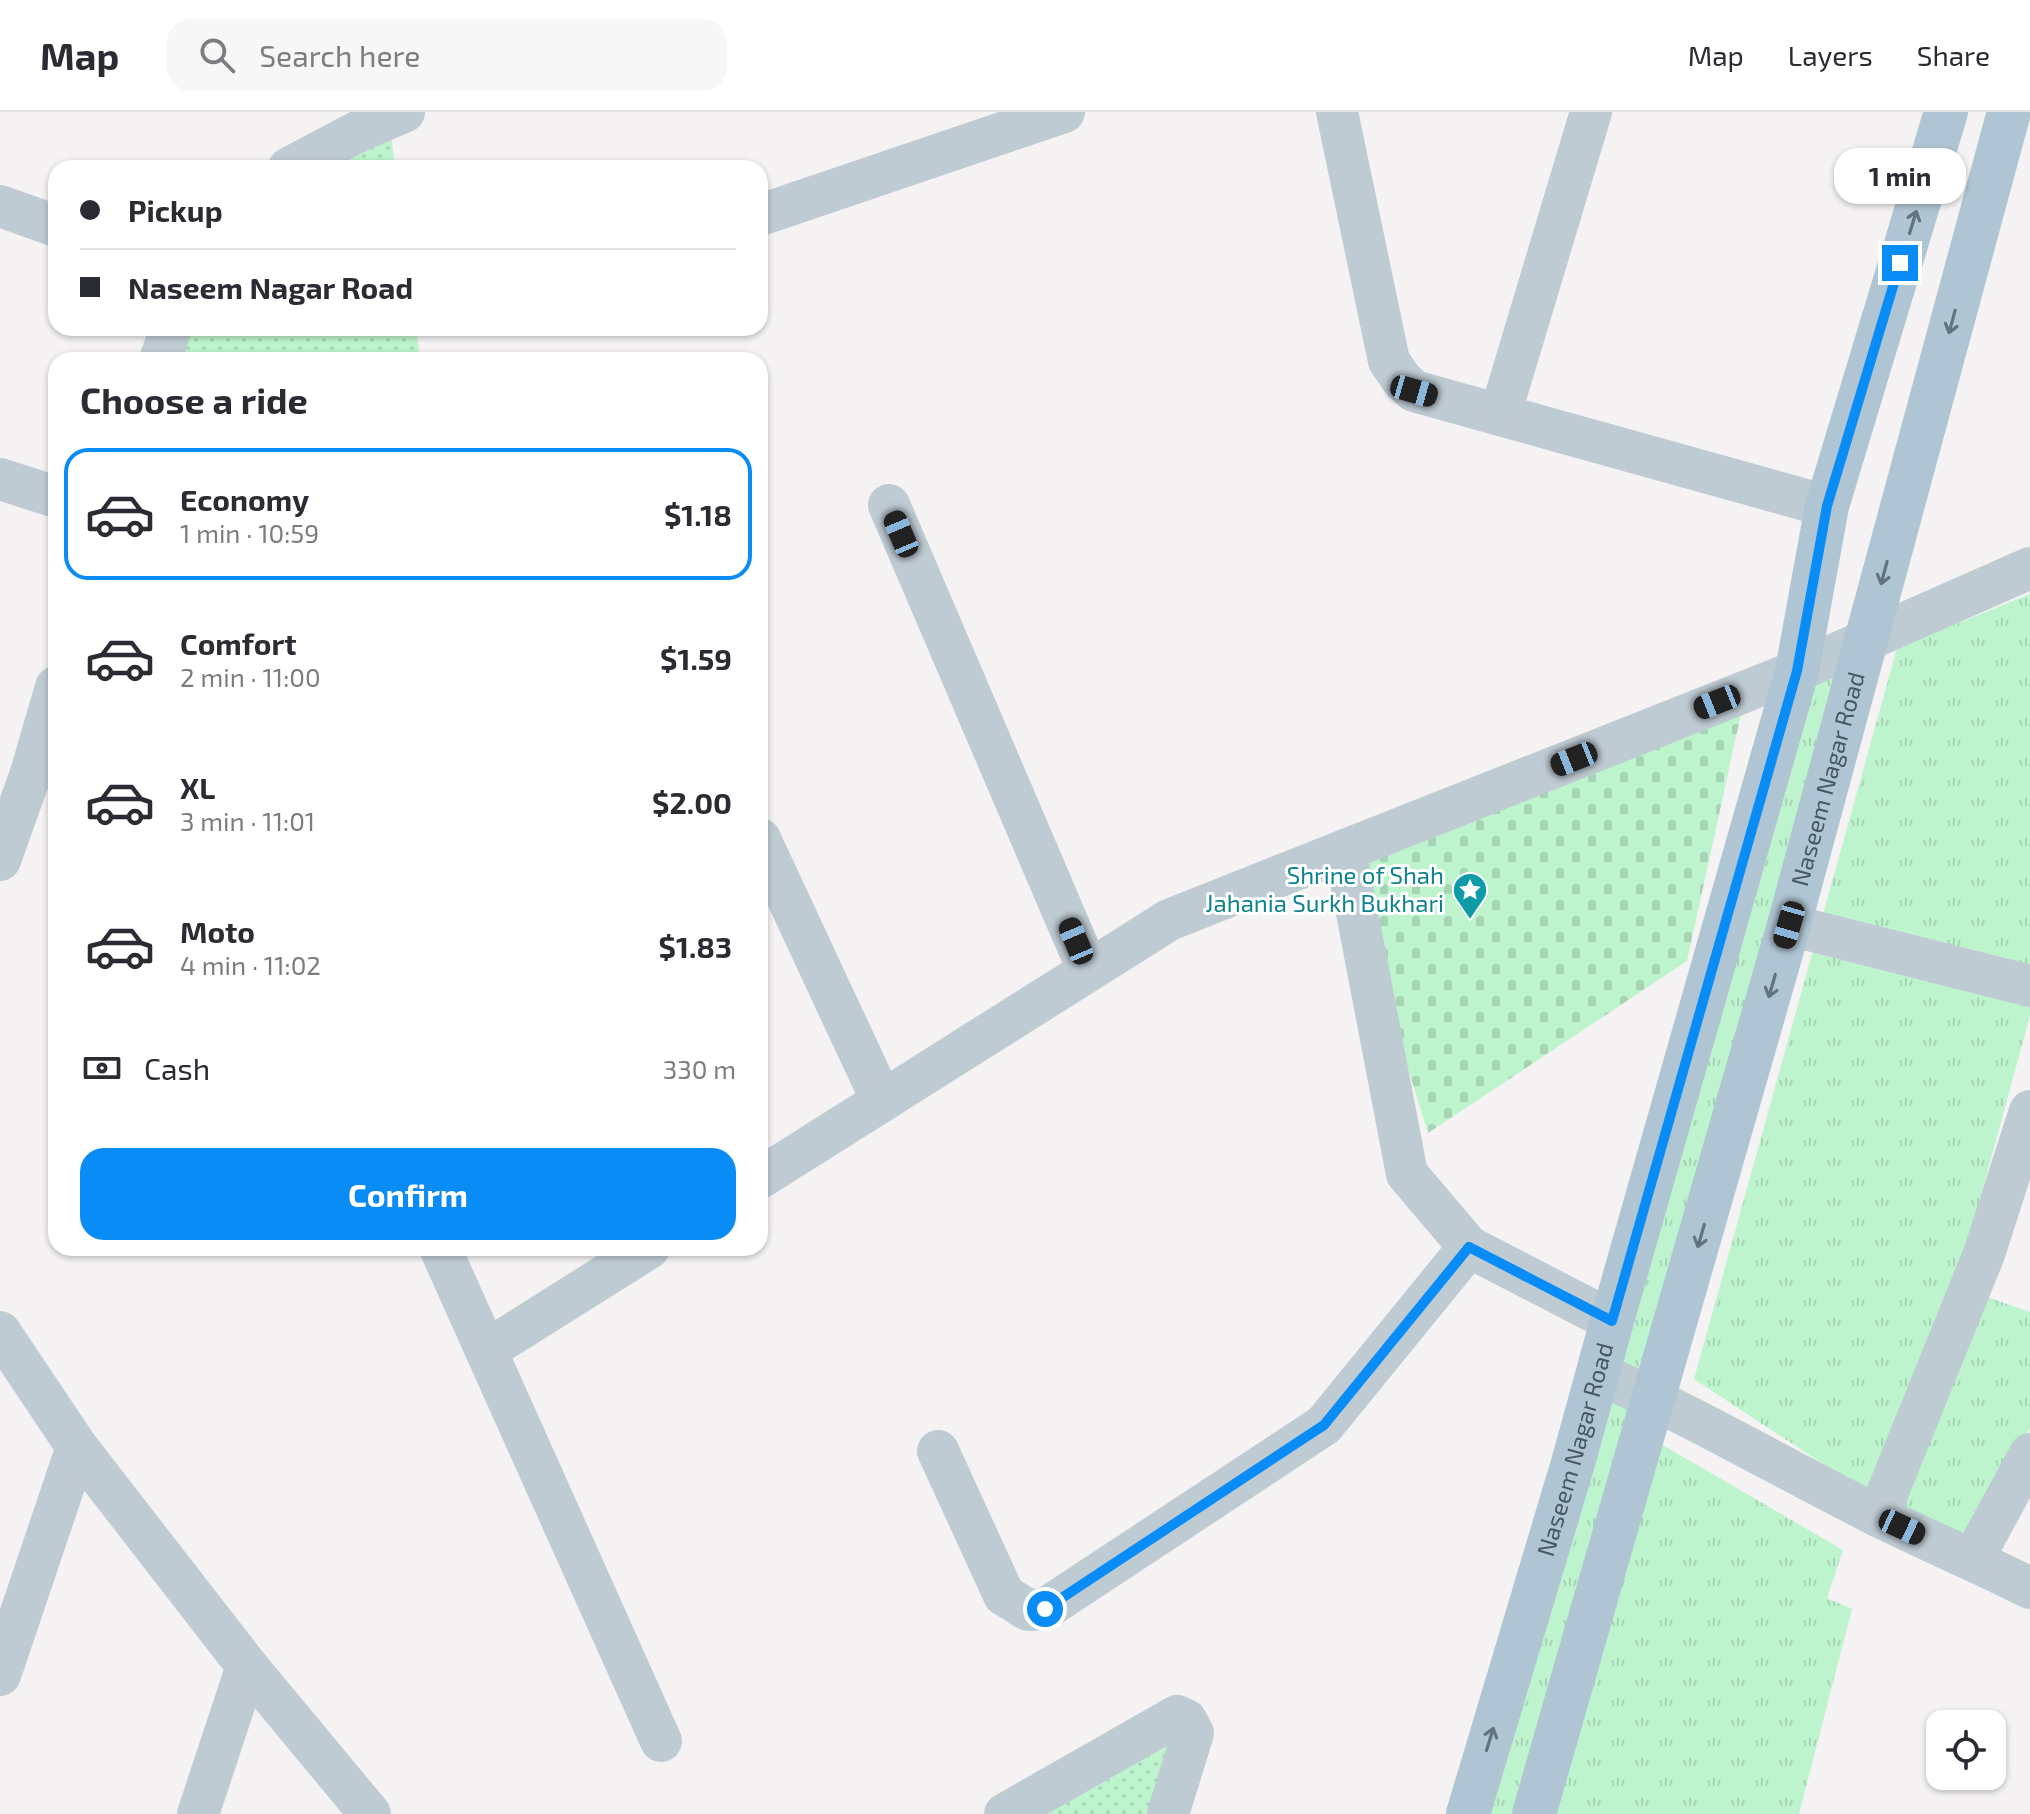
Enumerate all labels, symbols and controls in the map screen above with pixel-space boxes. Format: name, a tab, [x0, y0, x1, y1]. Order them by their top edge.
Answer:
search box	[167, 19, 727, 91]
text: Map	[40, 32, 119, 78]
icon: search	[195, 33, 239, 77]
text: Search here	[259, 37, 420, 73]
text: Map	[1688, 38, 1744, 72]
text: Layers	[1788, 38, 1873, 72]
text: Share	[1917, 38, 1990, 72]
callout: 1 min	[1834, 147, 1966, 203]
text: 1 min	[1869, 160, 1931, 191]
text: Pickup	[128, 192, 223, 228]
one-way arrow	[1907, 210, 1921, 235]
route end	[1882, 245, 1918, 281]
text: Naseem Nagar Road	[128, 269, 413, 305]
one-way arrow	[1944, 309, 1959, 335]
car	[1388, 373, 1440, 409]
text: Choose a ride	[80, 378, 308, 421]
icon: car	[84, 478, 156, 550]
text: Economy	[180, 481, 309, 517]
text: $1.18	[664, 496, 732, 532]
car	[881, 507, 921, 561]
text: 1 min · 10:59	[180, 517, 319, 548]
one-way arrow	[1876, 560, 1891, 586]
icon: car	[84, 622, 156, 694]
text: Comfort	[180, 625, 297, 661]
text: $1.59	[660, 640, 732, 676]
text: 2 min · 11:00	[180, 661, 321, 692]
street label: Naseem Nagar Road	[1784, 668, 1870, 889]
car	[1690, 682, 1744, 722]
car	[1547, 739, 1601, 779]
icon: car	[84, 766, 156, 838]
text: XL	[180, 769, 215, 805]
text: $2.00	[652, 784, 732, 820]
text: 3 min · 11:01	[180, 805, 315, 836]
place label: Shrine of Shah Jahania Surkh Bukhari	[1205, 860, 1444, 917]
place icon: Shrine of Shah Jahania Surkh Bukhari	[1451, 871, 1489, 921]
car	[1771, 899, 1807, 951]
icon: car	[84, 910, 156, 982]
text: Moto	[180, 913, 255, 949]
car	[1056, 914, 1096, 968]
text: $1.83	[659, 928, 732, 964]
text: 4 min · 11:02	[180, 949, 321, 980]
one-way arrow	[1763, 973, 1778, 999]
icon: cash	[80, 1046, 124, 1090]
text: Cash	[144, 1050, 210, 1086]
text: 330 m	[663, 1053, 736, 1084]
button: Confirm	[80, 1148, 736, 1240]
one-way arrow	[1692, 1223, 1707, 1249]
street label: Naseem Nagar Road	[1530, 1339, 1618, 1559]
car	[1875, 1506, 1929, 1548]
route start	[1027, 1591, 1063, 1627]
map controls	[1926, 1710, 2006, 1790]
button: locate	[1926, 1710, 2006, 1790]
one-way arrow	[1483, 1727, 1498, 1753]

